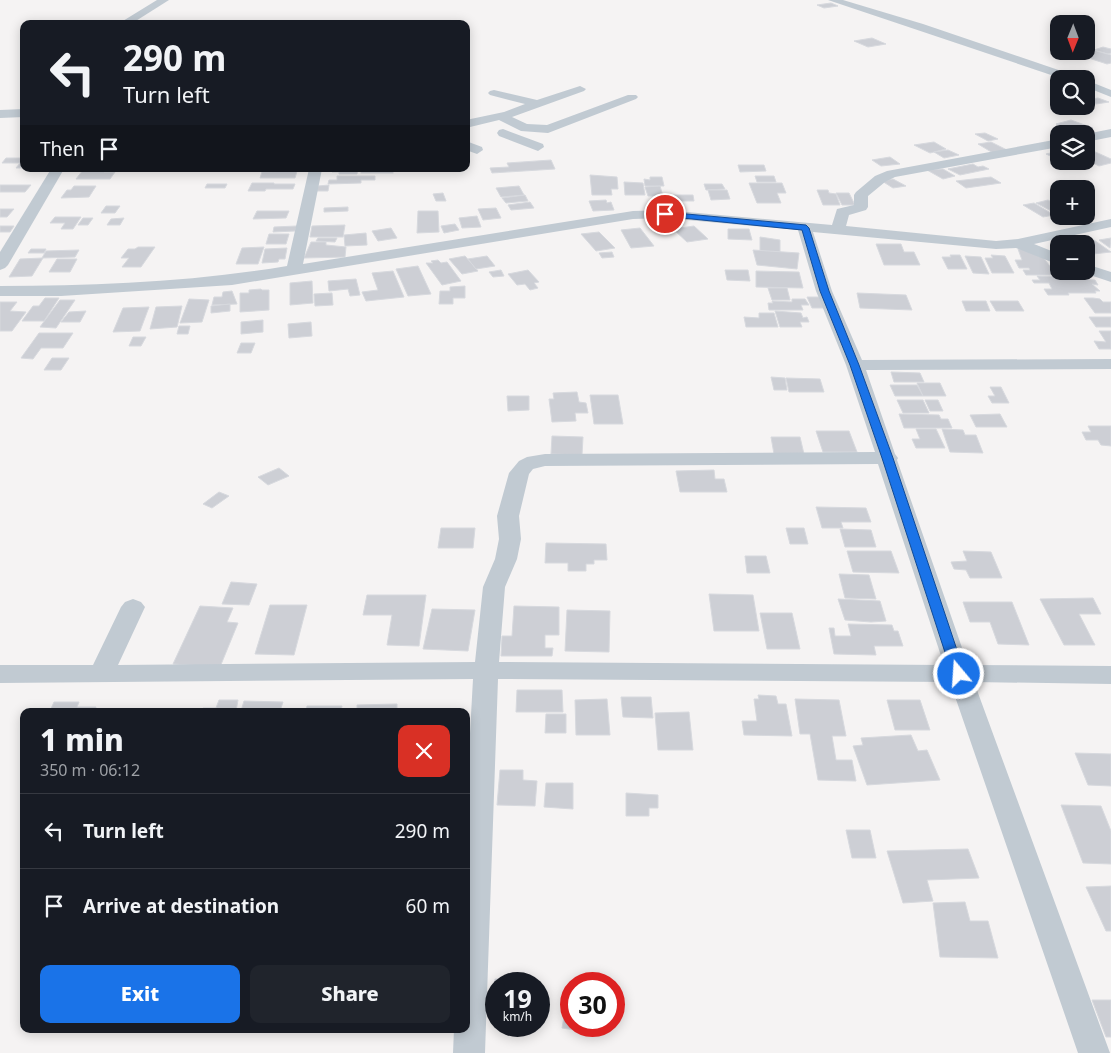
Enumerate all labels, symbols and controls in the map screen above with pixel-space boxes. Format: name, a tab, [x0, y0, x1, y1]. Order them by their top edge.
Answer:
north arrow	[1050, 15, 1095, 60]
map controls	[1050, 15, 1095, 280]
text: 290 m	[123, 34, 226, 81]
icon: left	[40, 40, 105, 105]
button: search	[1050, 70, 1095, 115]
text: Turn left	[123, 79, 210, 109]
button: layers	[1050, 125, 1095, 170]
icon: arrive	[95, 135, 123, 163]
text: Then	[40, 136, 85, 162]
button: +	[1050, 180, 1095, 225]
pin	[644, 193, 686, 235]
icon: arrive	[651, 200, 679, 228]
button: −	[1050, 235, 1095, 280]
position arrow	[932, 647, 984, 699]
text: 1 min	[40, 719, 124, 760]
button: close	[398, 725, 450, 777]
text: 350 m · 06:12	[40, 759, 140, 781]
icon: left	[40, 817, 68, 845]
text: Turn left	[83, 818, 164, 844]
text: 290 m	[395, 818, 450, 844]
icon: arrive	[40, 892, 68, 920]
text: Arrive at destination	[83, 893, 279, 919]
text: 60 m	[406, 893, 450, 919]
button: Exit	[40, 965, 240, 1023]
button: Share	[250, 965, 450, 1023]
speed limit sign: 30	[560, 972, 625, 1037]
text: 19	[503, 981, 532, 1015]
text: km/h	[503, 1008, 532, 1025]

